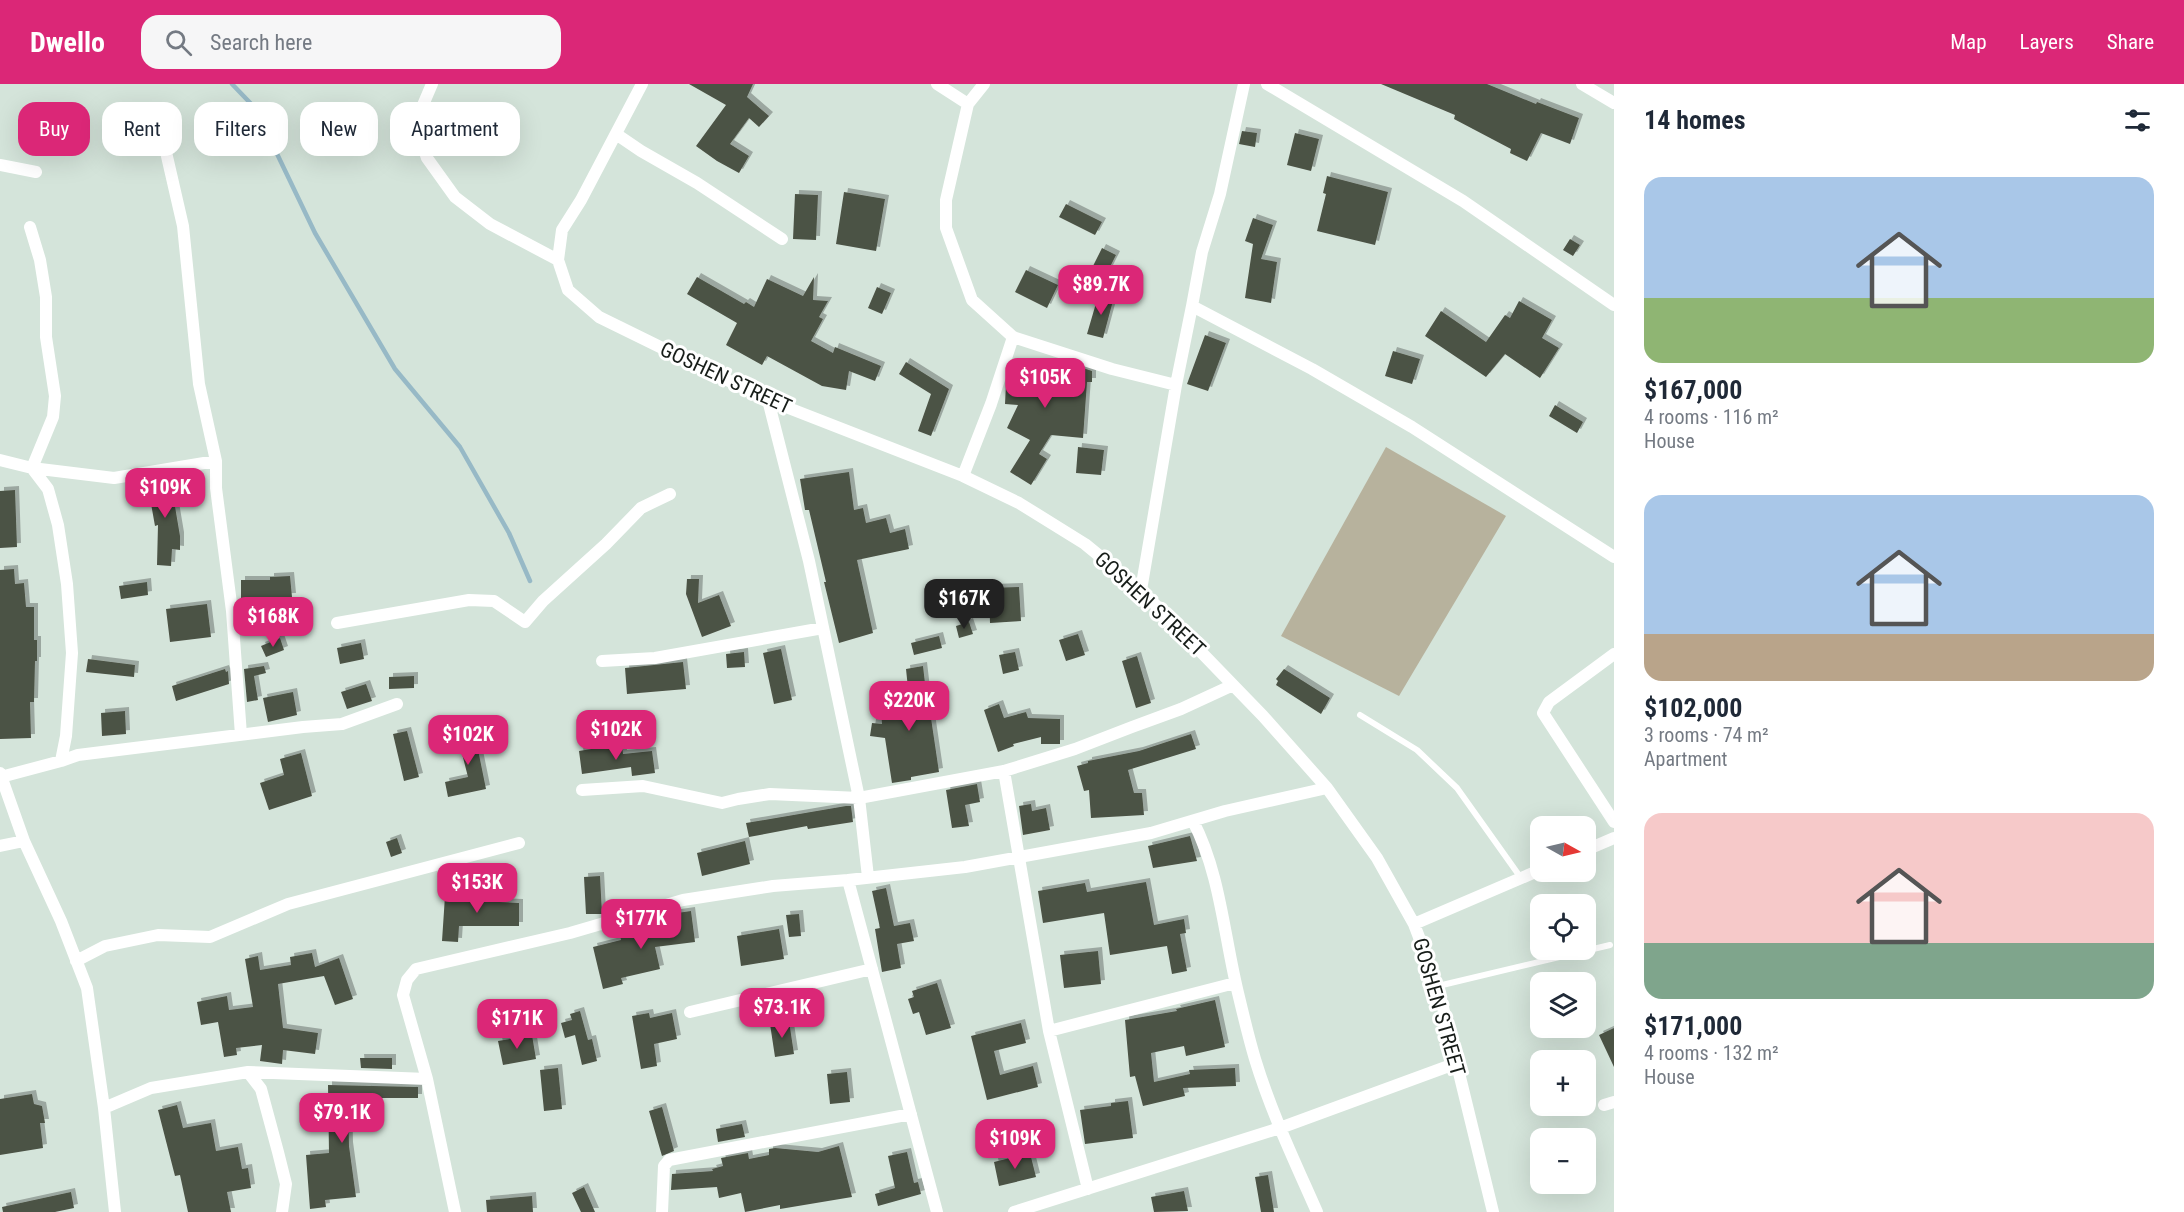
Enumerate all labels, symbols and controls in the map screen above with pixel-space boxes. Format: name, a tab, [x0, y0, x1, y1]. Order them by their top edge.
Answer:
search box	[141, 15, 561, 69]
text: Dwello	[30, 26, 105, 59]
icon: search	[162, 26, 195, 59]
text: Search here	[210, 30, 312, 55]
text: Map	[1950, 30, 1987, 54]
text: Layers	[2020, 30, 2074, 54]
text: Share	[2107, 30, 2154, 54]
chip: Buy	[18, 102, 90, 156]
chip: Rent	[102, 102, 182, 156]
chip: Filters	[194, 102, 288, 156]
chip: New	[300, 102, 378, 156]
chip: Apartment	[390, 102, 520, 156]
icon: filters	[2121, 104, 2154, 137]
text: 14 homes	[1644, 105, 1746, 135]
icon: home	[1845, 216, 1953, 324]
pin: $89.7K	[1052, 265, 1150, 316]
text: $89.7K	[1072, 272, 1130, 296]
street label: GOSHEN STREET	[656, 337, 796, 419]
pin: $105K	[1003, 358, 1087, 409]
text: $105K	[1019, 365, 1071, 389]
text: $167,000	[1644, 375, 1742, 405]
text: 4 rooms · 116 m²	[1644, 405, 1779, 429]
text: House	[1644, 429, 1695, 453]
pin: $109K	[123, 468, 207, 519]
text: $109K	[139, 475, 191, 499]
icon: home	[1845, 534, 1953, 642]
street label: GOSHEN STREET	[1090, 547, 1210, 661]
pin: $167K	[922, 579, 1006, 630]
text: $167K	[938, 586, 990, 610]
pin: $168K	[231, 597, 315, 648]
text: $168K	[247, 604, 299, 628]
pin: $220K	[867, 681, 951, 732]
text: $220K	[883, 688, 935, 712]
text: $102,000	[1644, 693, 1742, 723]
pin: $102K	[574, 710, 658, 761]
pin: $102K	[426, 715, 510, 766]
text: $102K	[590, 717, 642, 741]
text: $102K	[442, 722, 494, 746]
text: 3 rooms · 74 m²	[1644, 723, 1769, 747]
text: Apartment	[1644, 747, 1728, 771]
north arrow	[1530, 816, 1596, 882]
map controls	[1530, 816, 1596, 1194]
icon: home	[1845, 852, 1953, 960]
pin: $153K	[435, 863, 519, 914]
text: $153K	[451, 870, 503, 894]
button: locate	[1530, 894, 1596, 960]
pin: $177K	[599, 899, 683, 950]
text: $177K	[615, 906, 667, 930]
street label: GOSHEN STREET	[1408, 935, 1470, 1079]
button: layers	[1530, 972, 1596, 1038]
pin: $73.1K	[733, 988, 831, 1039]
text: $73.1K	[753, 995, 811, 1019]
pin: $171K	[475, 999, 559, 1050]
text: $171K	[491, 1006, 543, 1030]
text: $171,000	[1644, 1011, 1742, 1041]
text: 4 rooms · 132 m²	[1644, 1041, 1779, 1065]
button: +	[1530, 1050, 1596, 1116]
text: House	[1644, 1065, 1695, 1089]
pin: $79.1K	[293, 1093, 391, 1144]
text: $79.1K	[313, 1100, 371, 1124]
pin: $109K	[973, 1119, 1057, 1170]
text: $109K	[989, 1126, 1041, 1150]
button: −	[1530, 1128, 1596, 1194]

